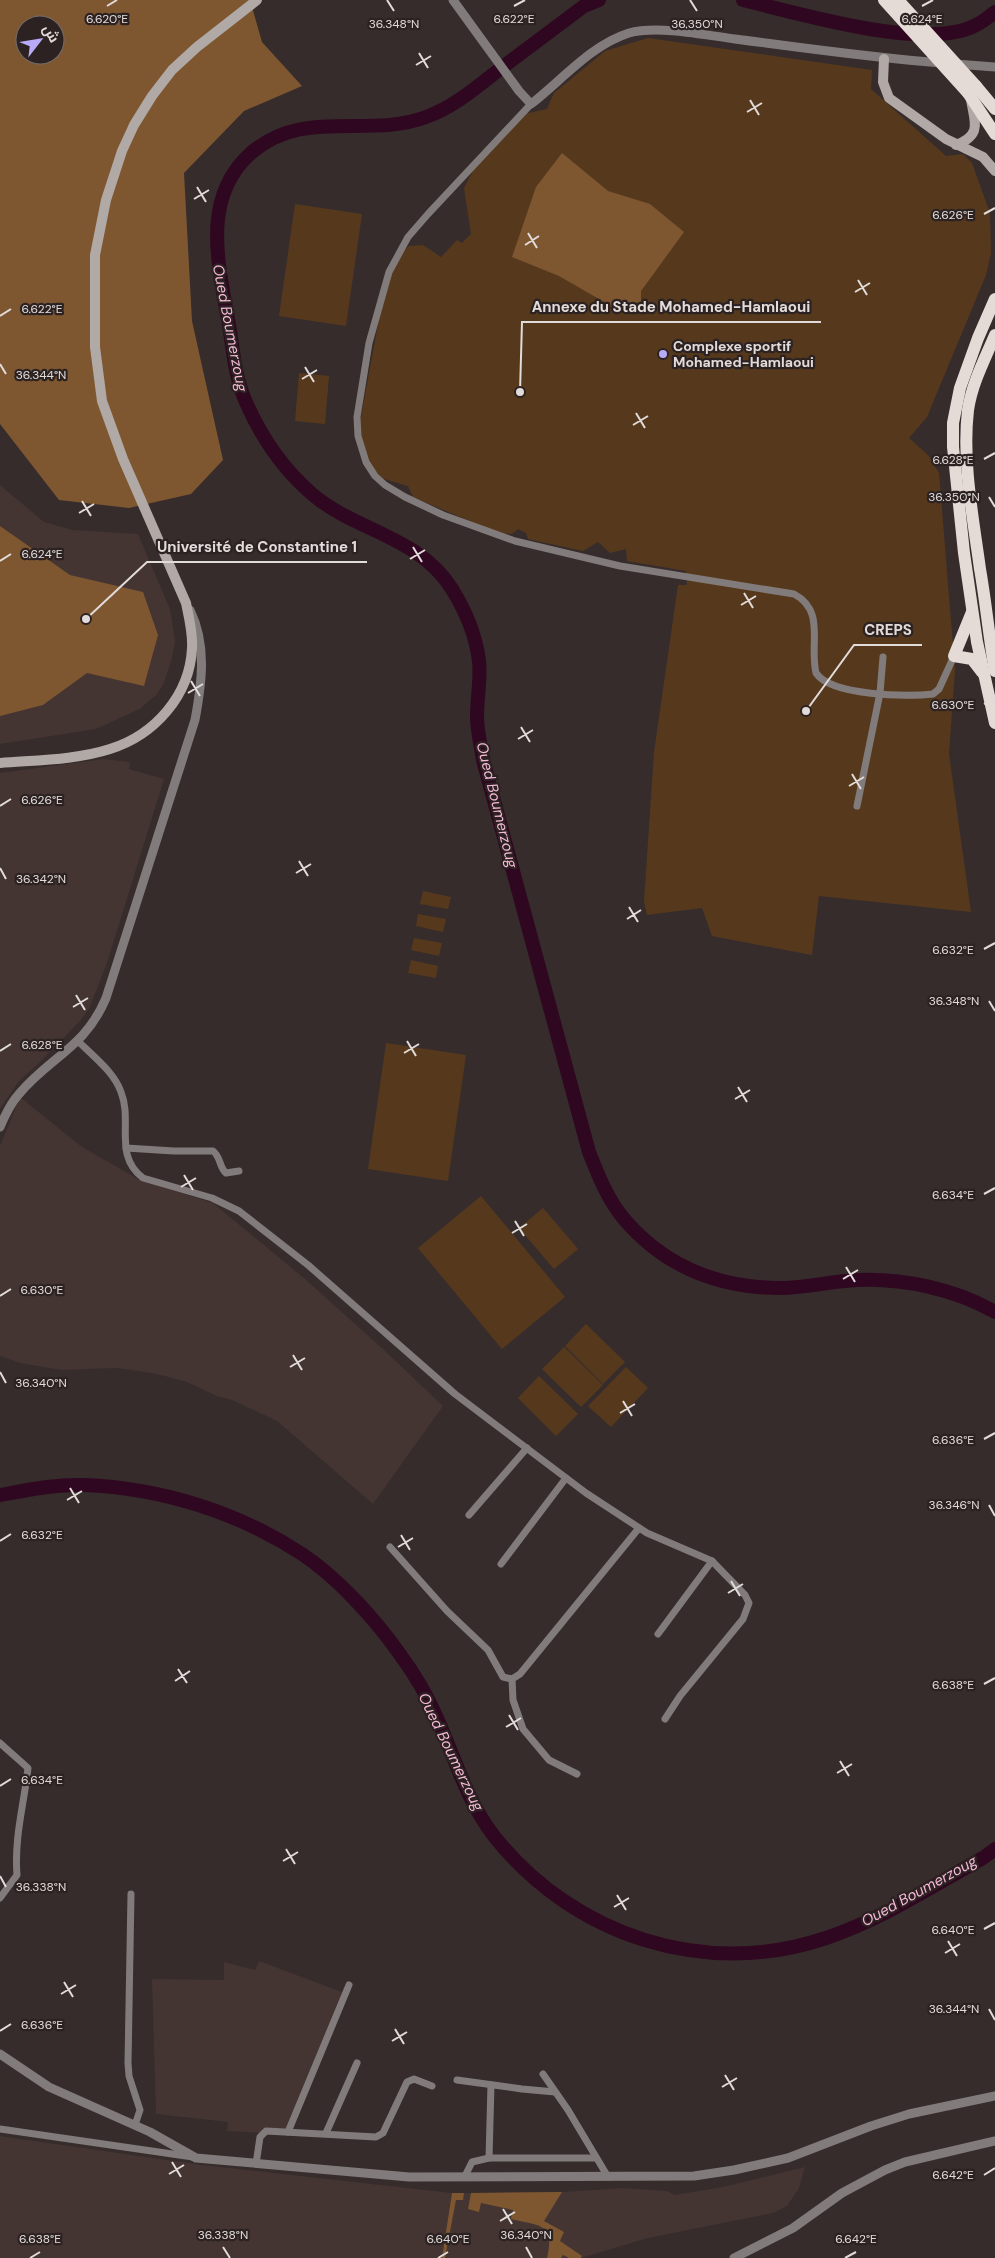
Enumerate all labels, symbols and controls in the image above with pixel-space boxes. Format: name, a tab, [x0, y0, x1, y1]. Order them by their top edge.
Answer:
text: 6.620°E	[86, 11, 128, 27]
text: 6.622°E	[493, 11, 535, 27]
text: 6.624°E	[901, 11, 943, 27]
north arrow	[15, 15, 65, 65]
text: 36.348°N	[369, 16, 419, 32]
text: 36.350°N	[671, 16, 723, 32]
text: ش	[39, 21, 64, 46]
text: 6.626°E	[932, 207, 974, 223]
water label: Oued Boumerzoug	[208, 263, 252, 394]
callout: Annexe du Stade Mohamed-Hamlaoui	[522, 292, 821, 322]
text: Annexe du Stade Mohamed-Hamlaoui	[532, 297, 810, 317]
text: 6.622°E	[21, 301, 63, 317]
place label: Complexe sportif Mohamed-Hamlaoui	[673, 337, 814, 371]
marker: Complexe sportif Mohamed-Hamlaoui	[657, 348, 669, 360]
text: 36.344°N	[16, 367, 66, 383]
text: 6.628°E	[932, 452, 974, 468]
text: 36.350°N	[928, 489, 980, 505]
callout: Université de Constantine 1	[147, 532, 367, 562]
text: Université de Constantine 1	[157, 537, 357, 557]
text: 6.624°E	[21, 546, 63, 562]
callout: CREPS	[854, 615, 922, 645]
text: CREPS	[864, 620, 912, 640]
text: 6.630°E	[932, 697, 975, 713]
water label: Oued Boumerzoug	[472, 740, 523, 871]
text: 6.626°E	[21, 792, 63, 808]
text: 36.342°N	[16, 871, 66, 887]
text: 6.632°E	[932, 942, 974, 958]
text: 36.348°N	[929, 993, 979, 1009]
text: 6.628°E	[21, 1037, 63, 1053]
text: 6.634°E	[932, 1187, 974, 1203]
text: 6.630°E	[21, 1282, 64, 1298]
text: 36.340°N	[15, 1375, 67, 1391]
text: 6.636°E	[932, 1432, 974, 1448]
text: 36.346°N	[929, 1497, 979, 1513]
text: 6.632°E	[21, 1527, 63, 1543]
text: 6.638°E	[932, 1677, 974, 1693]
water label: Oued Boumerzoug	[414, 1690, 489, 1815]
text: 6.634°E	[21, 1772, 63, 1788]
water label: Oued Boumerzoug	[858, 1851, 981, 1931]
text: 36.338°N	[16, 1879, 66, 1895]
text: 6.640°E	[931, 1922, 975, 1938]
text: 36.344°N	[929, 2001, 979, 2017]
text: 6.636°E	[21, 2017, 63, 2033]
text: 6.642°E	[932, 2167, 974, 2183]
text: 36.338°N	[198, 2227, 248, 2243]
text: 36.340°N	[500, 2227, 552, 2243]
text: 6.638°E	[19, 2231, 61, 2247]
text: 6.640°E	[426, 2231, 470, 2247]
text: 6.642°E	[835, 2231, 877, 2247]

